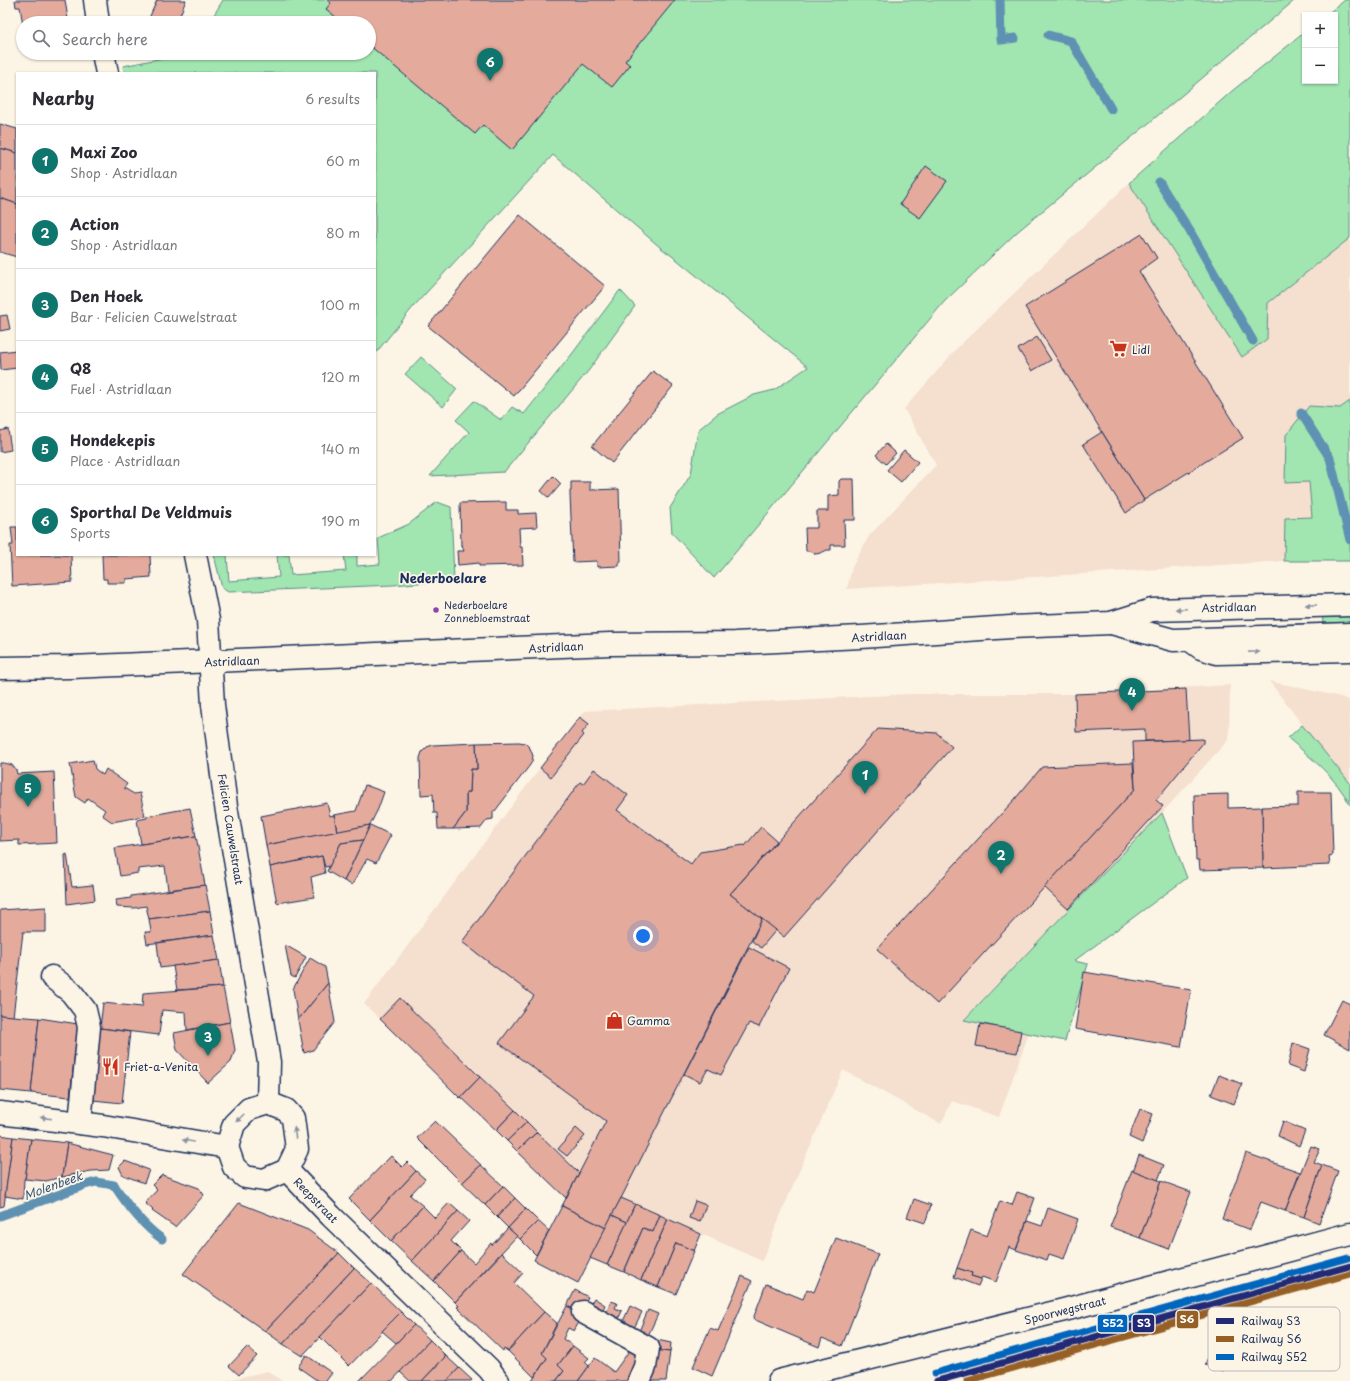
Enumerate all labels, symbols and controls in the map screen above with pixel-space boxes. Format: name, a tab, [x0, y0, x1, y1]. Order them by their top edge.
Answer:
map controls	[1302, 12, 1338, 84]
button: +	[1302, 12, 1338, 48]
search box	[16, 16, 376, 60]
icon: search	[30, 27, 52, 49]
text: Search here	[62, 27, 148, 50]
pin: 6	[477, 48, 503, 81]
button: −	[1302, 48, 1338, 84]
text: Nearby	[32, 85, 94, 111]
text: 6 results	[305, 89, 360, 108]
text: Maxi Zoo	[70, 140, 137, 163]
text: 1	[42, 151, 48, 170]
text: 60 m	[326, 151, 360, 170]
text: Shop · Astridlaan	[70, 163, 178, 182]
text: Action	[70, 212, 119, 235]
text: 2	[40, 223, 50, 242]
text: 80 m	[326, 223, 360, 242]
text: Shop · Astridlaan	[70, 235, 178, 254]
text: Den Hoek	[70, 284, 143, 307]
text: 3	[41, 295, 49, 314]
text: 100 m	[320, 295, 360, 314]
text: Bar · Felicien Cauwelstraat	[70, 307, 237, 326]
supermarket icon: Lidl	[1109, 339, 1129, 359]
place label: Lidl	[1132, 341, 1150, 358]
text: Q8	[70, 356, 92, 379]
text: 4	[41, 367, 49, 386]
text: 120 m	[321, 367, 360, 386]
text: Fuel · Astridlaan	[70, 379, 172, 398]
text: Hondekepis	[70, 428, 155, 451]
text: 5	[41, 439, 49, 458]
text: 140 m	[321, 439, 360, 458]
text: Place · Astridlaan	[70, 451, 180, 470]
text: Sporthal De Veldmuis	[70, 500, 232, 523]
text: 6	[40, 511, 50, 530]
text: 190 m	[321, 511, 360, 530]
text: Sports	[70, 523, 110, 542]
district label: Nederboelare	[400, 568, 487, 587]
place label: Nederboelare Zonnebloemstraat	[444, 597, 530, 625]
street label: Astridlaan	[1201, 598, 1257, 616]
one-way arrow	[1305, 602, 1317, 609]
marker: Nederboelare Zonnebloemstraat	[431, 605, 441, 615]
one-way arrow	[1175, 605, 1187, 612]
street label: Astridlaan	[851, 626, 907, 646]
street label: Astridlaan	[528, 637, 584, 657]
one-way arrow	[1248, 649, 1261, 655]
street label: Astridlaan	[204, 652, 260, 670]
pin: 4	[1119, 678, 1145, 711]
pin: 1	[852, 761, 878, 794]
street label: Felicien Cauwelstraat	[214, 772, 248, 886]
pin: 5	[15, 774, 41, 807]
pin: 2	[988, 841, 1014, 874]
your location	[633, 926, 653, 946]
shop icon: Gamma	[604, 1010, 624, 1030]
place label: Gamma	[627, 1012, 670, 1029]
pin: 3	[195, 1023, 221, 1056]
restaurant icon: Friet-a-Venita	[101, 1056, 121, 1076]
place label: Friet-a-Venita	[124, 1058, 199, 1075]
one-way arrow	[235, 1113, 245, 1123]
one-way arrow	[40, 1115, 52, 1122]
one-way arrow	[291, 1127, 298, 1139]
one-way arrow	[182, 1137, 194, 1143]
water label: Molenbeek	[21, 1166, 86, 1204]
street label: Reepstraat	[290, 1173, 342, 1227]
street label: Spoorwegstraat	[1022, 1292, 1108, 1328]
legend	[1208, 1307, 1340, 1371]
line badge: S6	[1176, 1310, 1199, 1329]
text: S6	[1180, 1310, 1195, 1327]
text: Railway S3	[1241, 1312, 1301, 1329]
line badge: S52	[1097, 1314, 1128, 1333]
text: S52	[1102, 1314, 1124, 1331]
line badge: S3	[1132, 1314, 1155, 1333]
text: S3	[1137, 1314, 1151, 1331]
text: Railway S6	[1241, 1330, 1302, 1347]
text: Railway S52	[1241, 1348, 1308, 1365]

